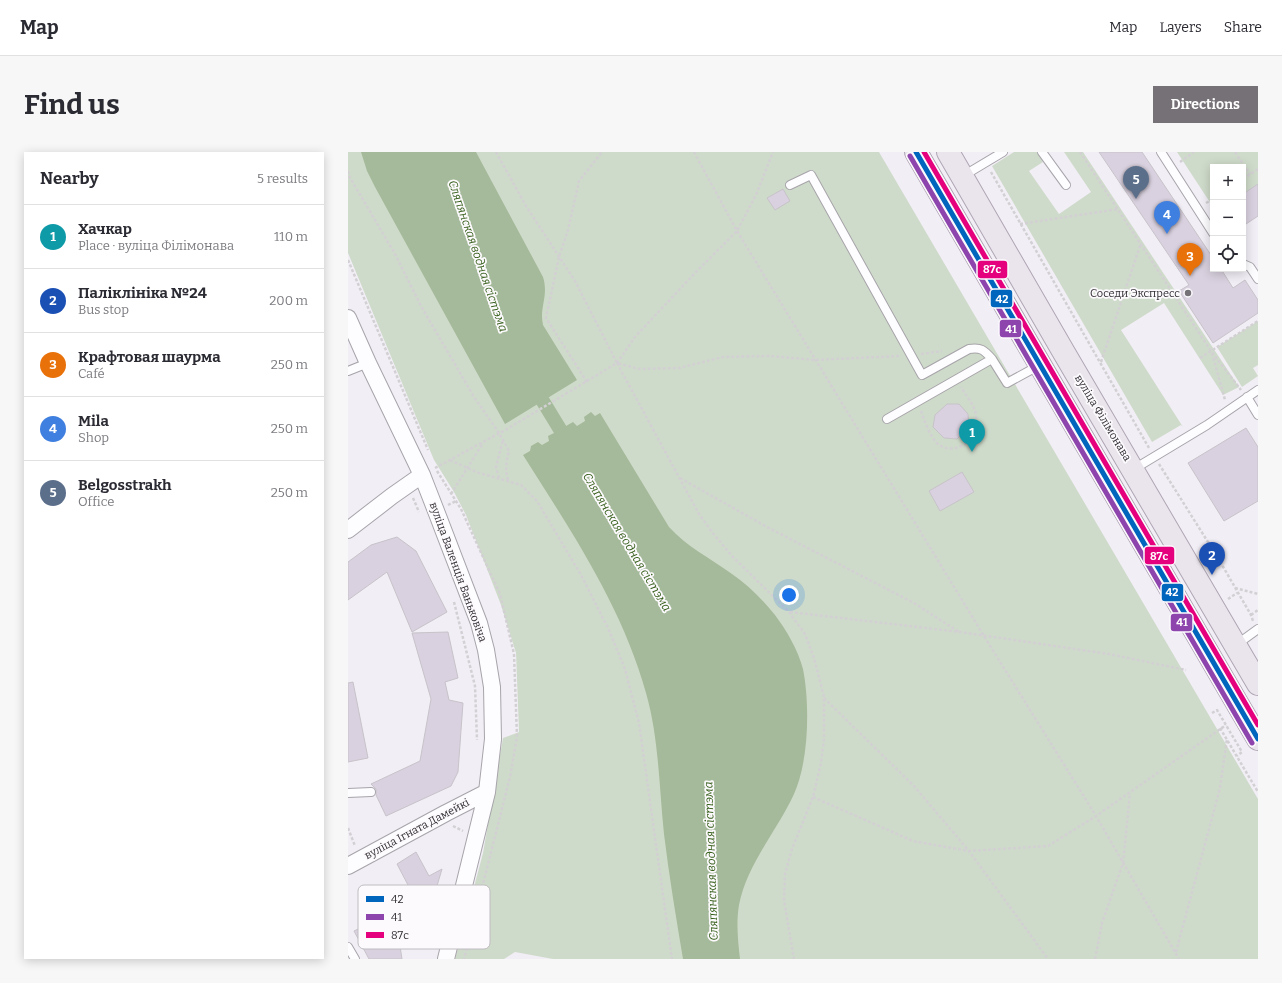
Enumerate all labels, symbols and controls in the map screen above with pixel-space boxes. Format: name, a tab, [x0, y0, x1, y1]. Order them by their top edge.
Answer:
text: Map	[20, 16, 59, 39]
text: Map	[1109, 19, 1137, 36]
text: Layers	[1159, 19, 1202, 36]
text: Share	[1224, 19, 1262, 36]
button: Directions	[1153, 86, 1258, 123]
text: Find us	[24, 88, 120, 121]
map controls	[1210, 164, 1246, 272]
button: +	[1210, 164, 1246, 200]
pin: 5	[1123, 166, 1149, 199]
text: Nearby	[40, 168, 99, 189]
text: 5 results	[257, 171, 308, 186]
water label: Сляпянская водная сістэма	[445, 178, 511, 334]
button: −	[1210, 200, 1246, 236]
pin: 4	[1154, 201, 1180, 234]
text: Хачкар	[78, 220, 132, 238]
text: 1	[50, 229, 56, 244]
text: 110 m	[274, 229, 308, 244]
button: locate	[1210, 236, 1246, 272]
text: Place · вуліца Філімонава	[78, 238, 234, 253]
pin: 3	[1177, 243, 1203, 276]
line badge: 87с	[977, 260, 1008, 279]
text: 87с	[983, 263, 1001, 276]
text: Паліклініка №24	[78, 284, 207, 302]
place label: Соседи Экспресс	[1090, 287, 1180, 300]
marker: Соседи Экспресс	[1183, 288, 1193, 298]
line badge: 42	[990, 289, 1013, 308]
text: 2	[49, 293, 57, 308]
text: 200 m	[269, 293, 308, 308]
text: 42	[996, 293, 1008, 306]
text: Bus stop	[78, 302, 129, 317]
line badge: 41	[999, 319, 1022, 338]
text: 41	[1005, 323, 1017, 336]
text: Крафтовая шаурма	[78, 348, 221, 366]
text: 3	[49, 357, 57, 372]
text: 250 m	[271, 357, 308, 372]
text: Café	[78, 366, 105, 381]
street label: вуліца Філімонава	[1072, 372, 1134, 464]
text: Mila	[78, 412, 109, 430]
pin: 1	[959, 419, 985, 452]
text: 4	[49, 421, 57, 436]
text: 250 m	[271, 421, 308, 436]
text: Shop	[78, 430, 109, 445]
water label: Сляпянская водная сістэма	[580, 470, 674, 614]
text: Belgosstrakh	[78, 476, 172, 494]
text: 5	[49, 485, 57, 500]
text: 250 m	[271, 485, 308, 500]
text: Office	[78, 494, 114, 509]
street label: вуліца Валенція Ваньковіча	[427, 500, 489, 644]
pin: 2	[1199, 542, 1225, 575]
line badge: 87с	[1144, 546, 1175, 565]
text: 87с	[1150, 550, 1168, 563]
line badge: 42	[1161, 583, 1184, 602]
your location	[779, 585, 799, 605]
text: 42	[1166, 586, 1178, 599]
line badge: 41	[1170, 613, 1193, 632]
text: 41	[1176, 616, 1188, 629]
water label: Сляпянская водная сістэма	[701, 781, 721, 941]
street label: вуліца Ігната Дамейкі	[362, 796, 472, 862]
legend	[358, 885, 490, 949]
text: 42	[391, 893, 403, 906]
text: 41	[391, 911, 402, 924]
text: 87с	[391, 929, 409, 942]

